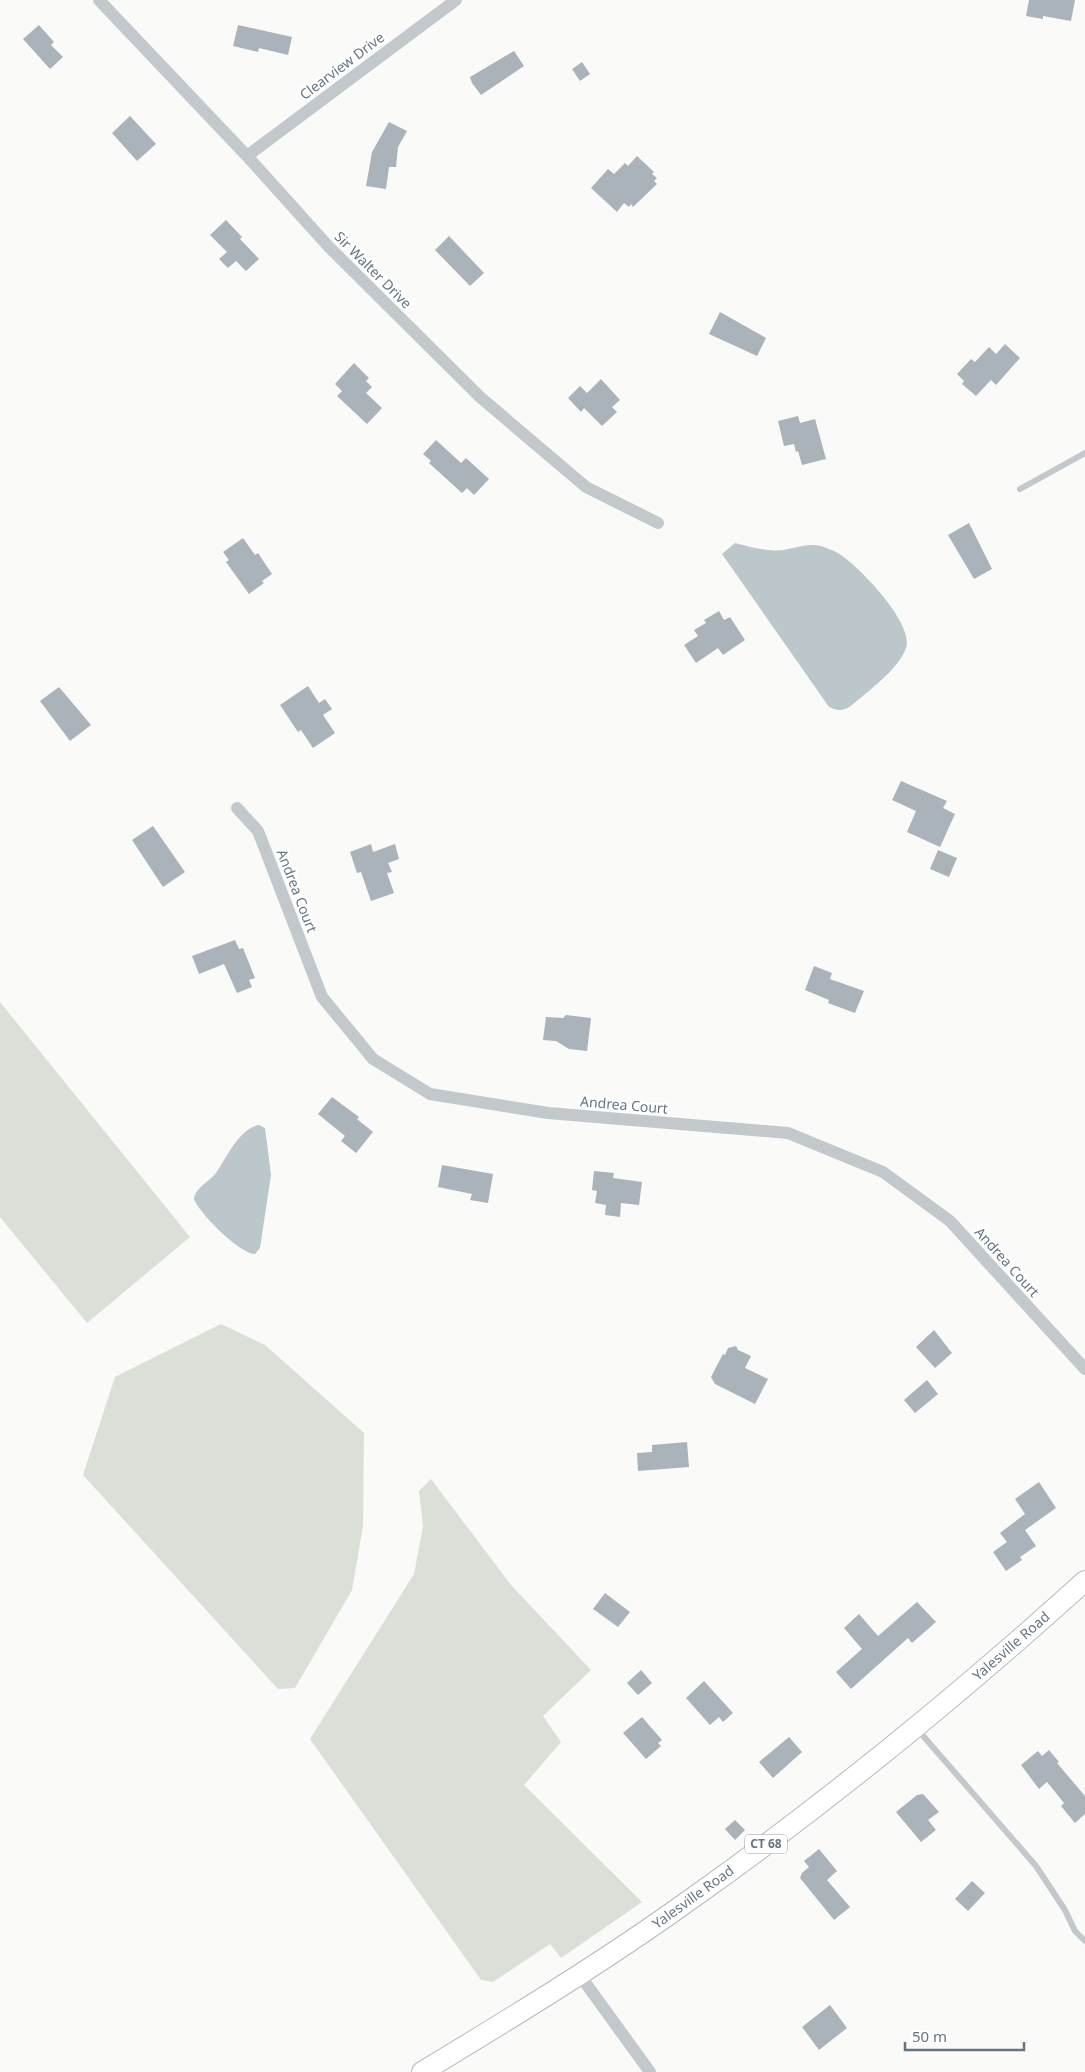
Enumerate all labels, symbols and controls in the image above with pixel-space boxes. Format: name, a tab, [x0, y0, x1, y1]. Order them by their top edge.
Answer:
street label: Clearview Drive	[295, 27, 388, 104]
street label: Sir Walter Drive	[331, 227, 416, 312]
street label: Andrea Court	[273, 846, 322, 935]
street label: Andrea Court	[579, 1091, 669, 1118]
street label: Andrea Court	[971, 1223, 1044, 1301]
street label: Yalesville Road	[968, 1607, 1053, 1684]
road number: CT 68	[745, 1835, 787, 1854]
street label: Yalesville Road	[648, 1861, 737, 1933]
scale bar	[905, 2020, 1024, 2052]
text: 50 m	[912, 2026, 947, 2046]

